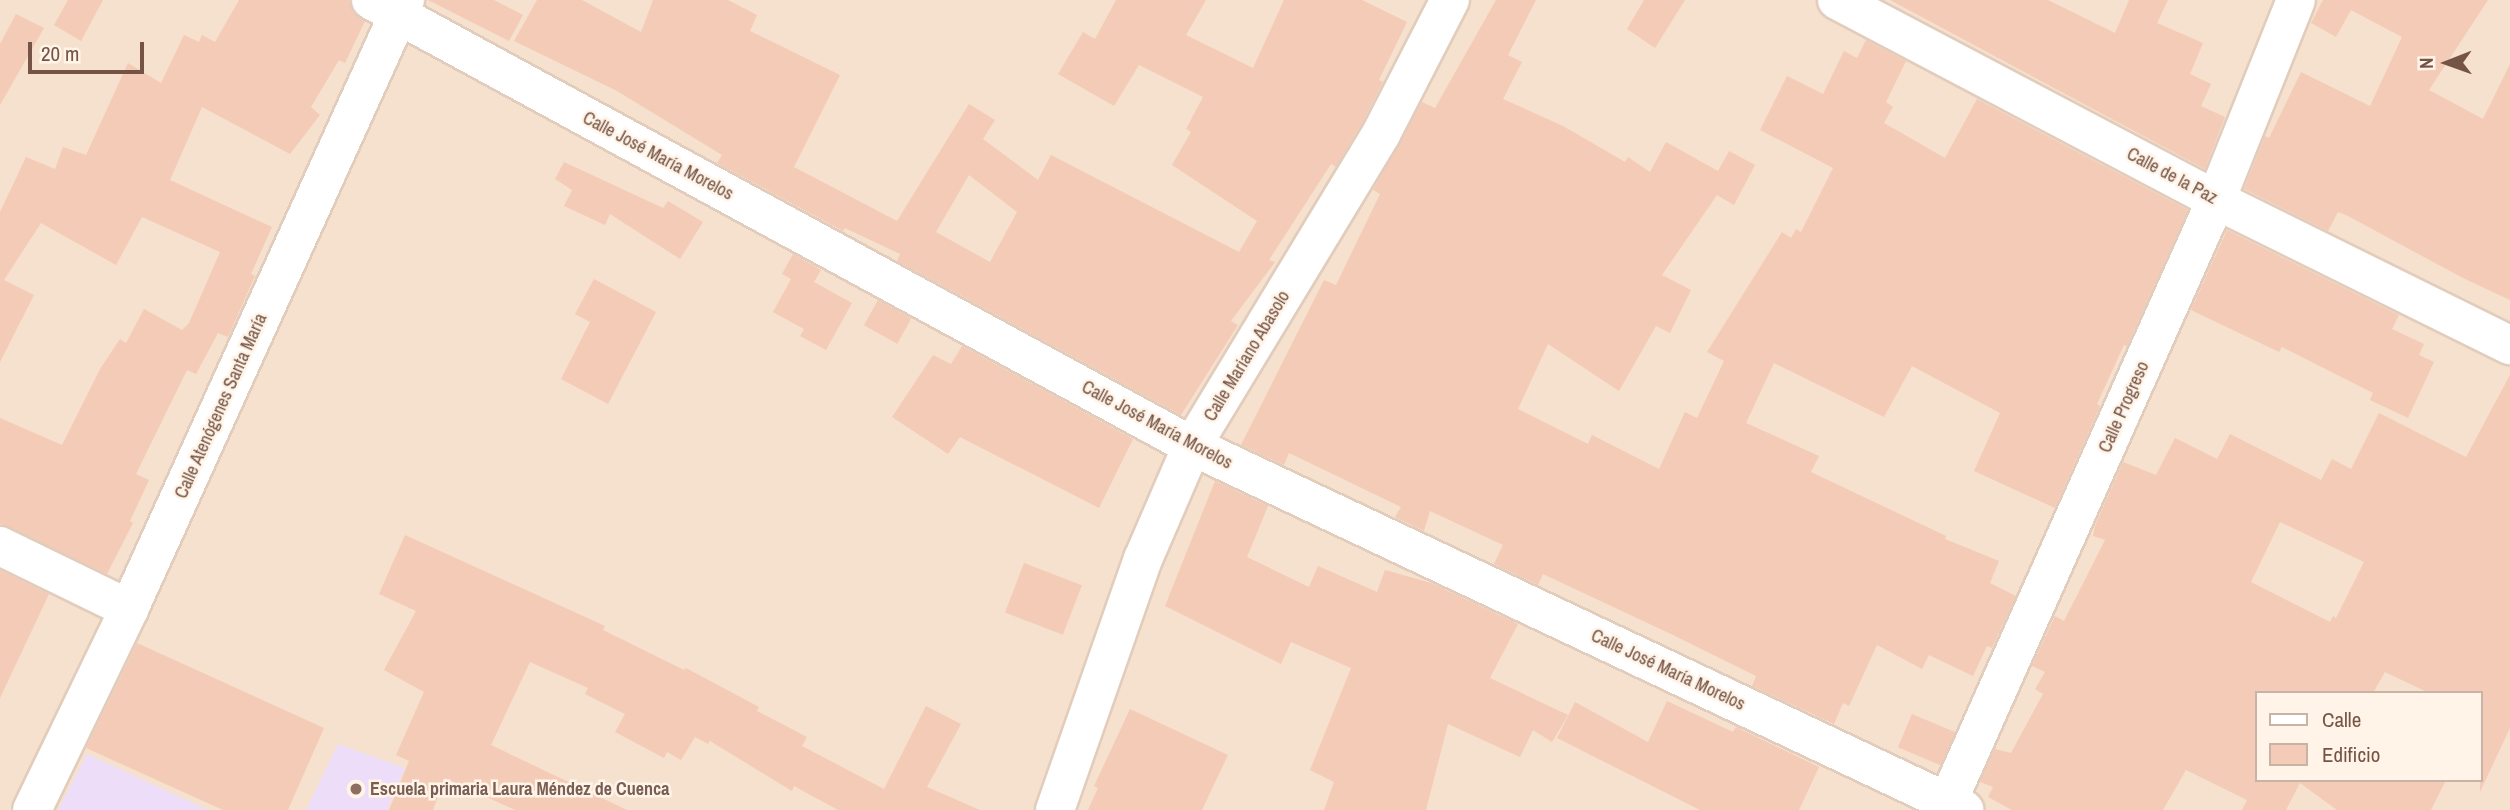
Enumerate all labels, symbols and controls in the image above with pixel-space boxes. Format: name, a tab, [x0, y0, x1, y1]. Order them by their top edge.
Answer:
scale bar	[32, 28, 147, 72]
north arrow	[2412, 28, 2482, 98]
text: 20 m	[41, 39, 79, 68]
text: N	[2413, 58, 2439, 69]
street label: Calle José María Morelos	[579, 107, 737, 205]
street label: Calle de la Paz	[2123, 143, 2221, 209]
street label: Calle Mariano Abasolo	[1199, 286, 1295, 426]
street label: Calle Atenógenes Santa María	[170, 310, 272, 502]
street label: Calle Progreso	[2094, 358, 2154, 456]
street label: Calle José María Morelos	[1078, 376, 1236, 474]
street label: Calle José María Morelos	[1588, 625, 1748, 715]
legend	[2254, 691, 2482, 782]
text: Calle	[2322, 705, 2361, 734]
text: Edificio	[2322, 740, 2380, 769]
place label: Escuela primaria Laura Méndez de Cuenca	[370, 778, 669, 800]
marker: Escuela primaria Laura Méndez de Cuenca	[348, 781, 364, 797]

